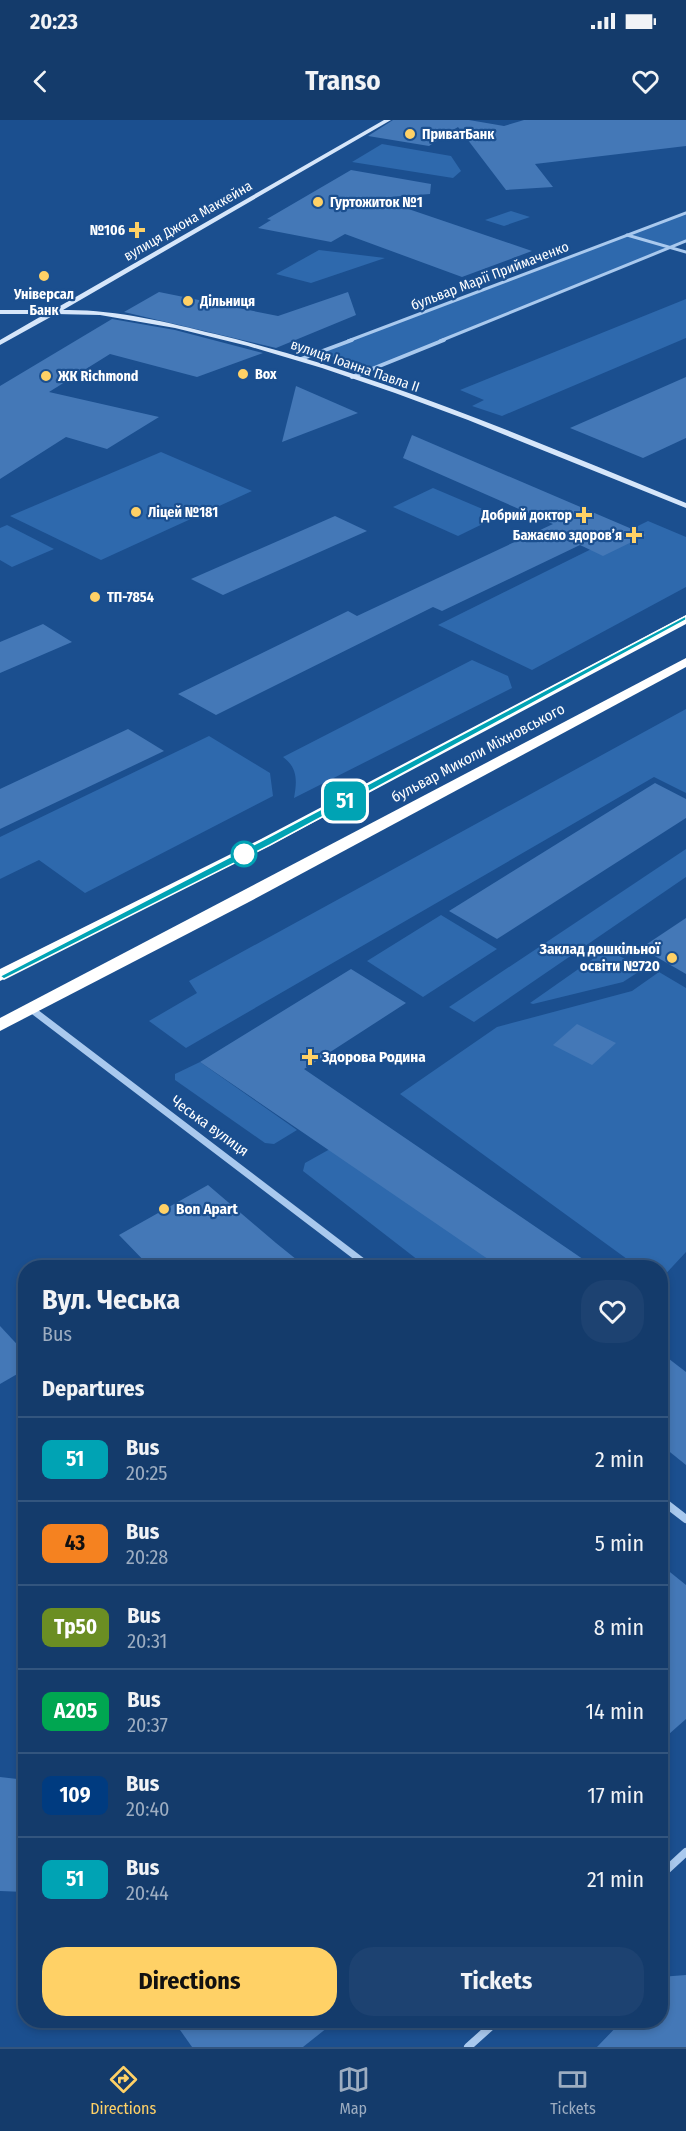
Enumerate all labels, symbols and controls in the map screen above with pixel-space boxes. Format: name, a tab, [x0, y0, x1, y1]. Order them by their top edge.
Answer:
text: 20:23	[30, 8, 78, 35]
icon: back	[24, 65, 57, 98]
text: Transo	[305, 65, 381, 97]
icon: heart	[629, 65, 662, 98]
place label: ПриватБанк	[422, 126, 495, 143]
marker: ПриватБанк	[403, 127, 417, 141]
street label: вулиця Джона Маккейна	[121, 177, 255, 265]
place label: Гуртожиток №1	[330, 194, 423, 211]
marker: Гуртожиток №1	[311, 195, 325, 209]
place label: №106	[90, 222, 125, 239]
marker: №106	[130, 223, 144, 237]
street label: бульвар Марії Приймаченко	[409, 238, 571, 314]
marker: Універсал Банк	[37, 269, 51, 283]
place label: Універсал Банк	[13, 286, 74, 319]
place label: Дільниця	[199, 293, 255, 310]
marker: Дільниця	[181, 294, 195, 308]
street label: вулиця Іоанна Павла II	[288, 336, 422, 396]
place label: Box	[255, 366, 277, 383]
marker: Box	[236, 367, 250, 381]
place label: ЖК Richmond	[57, 368, 139, 385]
marker: ЖК Richmond	[39, 369, 53, 383]
place label: Ліцей №181	[148, 504, 218, 521]
marker: Ліцей №181	[129, 505, 143, 519]
place label: Добрий доктор	[480, 507, 572, 524]
marker: Добрий доктор	[577, 508, 591, 522]
place label: Бажаємо здоровʼя	[513, 527, 622, 544]
marker: Бажаємо здоровʼя	[627, 528, 641, 542]
place label: ТП-7854	[107, 589, 154, 606]
marker: ТП-7854	[88, 590, 102, 604]
street label: бульвар Миколи Міхновського	[388, 700, 568, 806]
line badge: 51	[318, 782, 372, 820]
text: 51	[336, 788, 354, 814]
unlabelled marker	[231, 841, 257, 867]
place label: Заклад дошкільної освіти №720	[539, 940, 661, 975]
marker: Заклад дошкільної освіти №720	[665, 951, 679, 965]
place label: Здорова Родина	[321, 1048, 426, 1066]
marker: Здорова Родина	[303, 1050, 317, 1064]
street label: Чеська вулиця	[168, 1092, 252, 1160]
place label: Bon Apart	[176, 1200, 238, 1218]
marker: Bon Apart	[157, 1202, 171, 1216]
button: heart	[581, 1280, 644, 1343]
text: Вул. Чеська	[42, 1283, 180, 1316]
text: Bus	[42, 1322, 72, 1346]
text: Departures	[42, 1375, 144, 1402]
text: Bus	[126, 1434, 159, 1461]
text: 51	[66, 1446, 84, 1472]
text: 2 min	[595, 1446, 644, 1473]
text: 20:25	[126, 1461, 167, 1485]
text: Bus	[126, 1518, 159, 1545]
text: 43	[65, 1530, 85, 1556]
text: 5 min	[595, 1530, 644, 1557]
text: 20:28	[126, 1545, 168, 1569]
text: Bus	[127, 1602, 161, 1629]
text: Тр50	[54, 1614, 97, 1640]
text: 8 min	[594, 1614, 644, 1641]
text: 20:31	[127, 1629, 167, 1653]
text: Bus	[127, 1686, 161, 1713]
text: А205	[54, 1698, 97, 1724]
text: 14 min	[586, 1698, 644, 1725]
text: 20:37	[127, 1713, 168, 1737]
text: Bus	[126, 1770, 159, 1797]
text: 109	[59, 1782, 91, 1808]
text: 17 min	[587, 1782, 644, 1809]
text: 20:40	[126, 1797, 169, 1821]
text: Bus	[126, 1854, 159, 1881]
text: 51	[66, 1866, 84, 1892]
text: 21 min	[587, 1866, 644, 1893]
text: 20:44	[126, 1881, 169, 1905]
button: Directions	[42, 1947, 337, 2016]
button: Tickets	[349, 1947, 644, 2016]
tab: Directions	[90, 2063, 156, 2118]
tab: Map	[337, 2063, 370, 2118]
tab: Tickets	[550, 2063, 596, 2118]

